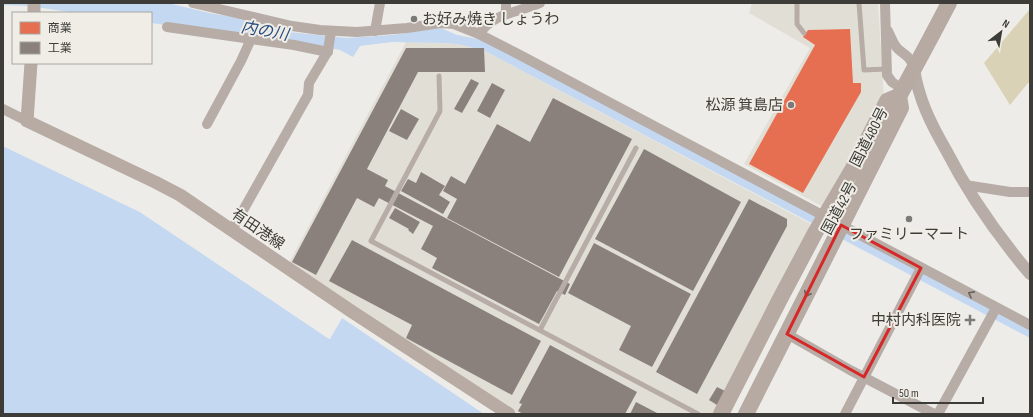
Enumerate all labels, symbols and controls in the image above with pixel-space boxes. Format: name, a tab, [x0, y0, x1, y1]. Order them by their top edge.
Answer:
place label: お好み焼き しょうわ	[422, 10, 559, 29]
legend	[12, 12, 152, 64]
north arrow	[981, 12, 1021, 52]
marker: お好み焼き しょうわ	[409, 14, 419, 24]
text: N	[1000, 17, 1012, 31]
water label: 内の川	[239, 18, 292, 45]
text: 商業	[48, 21, 72, 36]
text: 工業	[48, 41, 72, 56]
place label: 松源 箕島店	[706, 96, 783, 115]
marker: 松源 箕島店	[786, 100, 796, 110]
street label: 国道480号	[846, 104, 893, 170]
street label: 国道42号	[818, 178, 861, 238]
street label: 有田港線	[228, 205, 288, 254]
marker: ファミリーマート	[904, 214, 914, 224]
place label: ファミリーマート	[849, 225, 969, 244]
one-way arrow	[804, 289, 812, 297]
one-way arrow	[967, 292, 975, 299]
place label: 中村内科医院	[871, 311, 961, 330]
marker: 中村内科医院	[964, 314, 976, 326]
scale bar	[893, 379, 983, 405]
text: 50 m	[899, 386, 919, 401]

